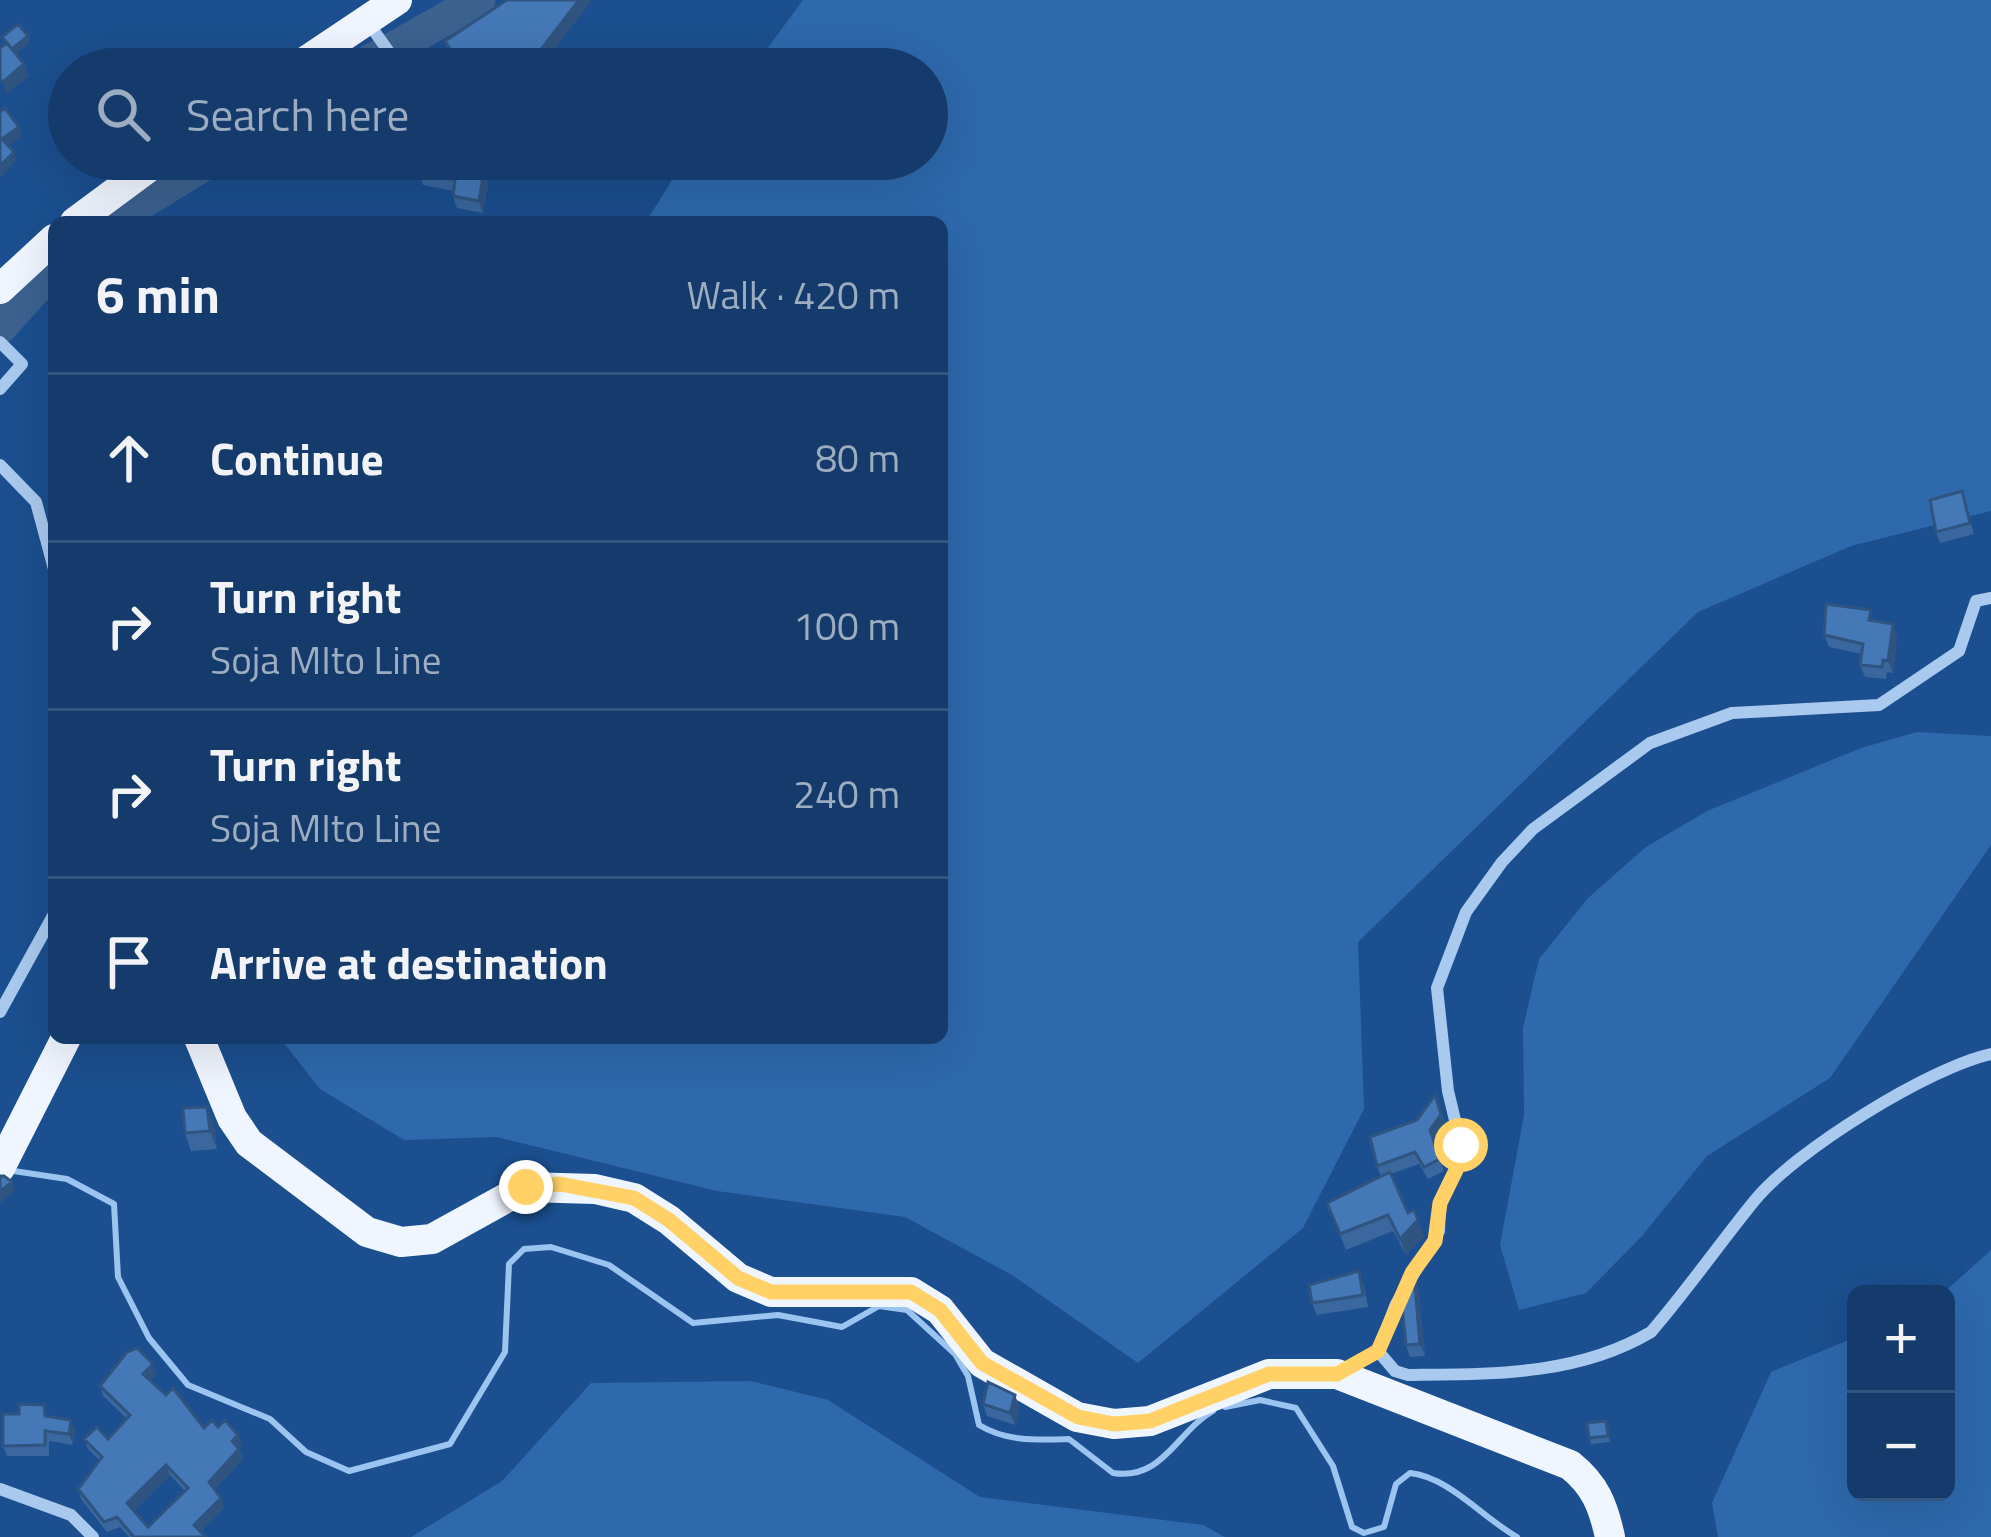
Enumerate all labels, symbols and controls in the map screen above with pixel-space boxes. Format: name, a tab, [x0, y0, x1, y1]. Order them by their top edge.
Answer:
search box	[48, 48, 948, 180]
text: Search here	[186, 80, 409, 148]
icon: search	[90, 81, 156, 147]
text: 6 min	[96, 255, 220, 333]
text: Walk · 420 m	[686, 265, 900, 324]
text: Continue	[210, 424, 384, 492]
icon: ahead	[96, 425, 162, 491]
text: 80 m	[815, 428, 900, 487]
text: Turn right	[210, 562, 401, 630]
icon: right	[96, 593, 162, 659]
text: 100 m	[793, 596, 900, 655]
text: Soja MIto Line	[210, 630, 441, 689]
text: Turn right	[210, 730, 401, 798]
icon: right	[96, 761, 162, 827]
text: 240 m	[793, 764, 900, 823]
text: Soja MIto Line	[210, 798, 441, 857]
text: Arrive at destination	[210, 928, 608, 996]
icon: arrive	[96, 929, 162, 995]
route start	[1434, 1118, 1488, 1172]
route end	[499, 1160, 553, 1214]
map controls	[1847, 1285, 1955, 1501]
button: +	[1847, 1285, 1955, 1393]
button: −	[1847, 1393, 1955, 1501]

